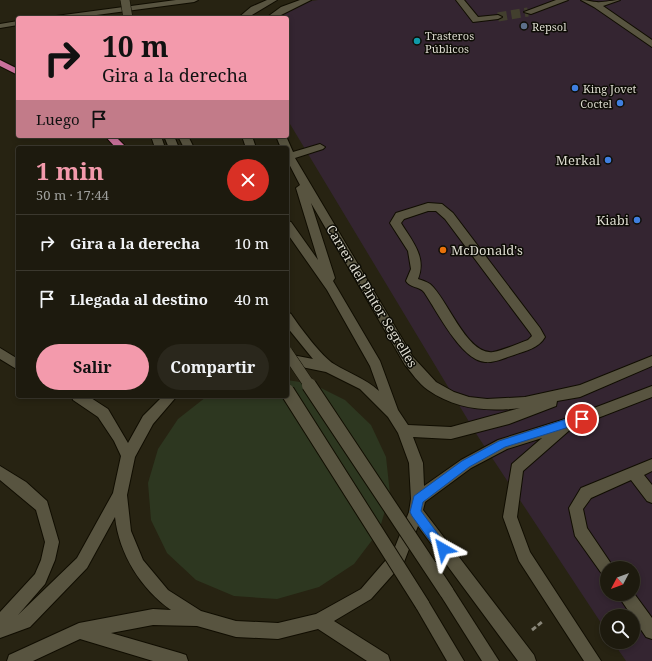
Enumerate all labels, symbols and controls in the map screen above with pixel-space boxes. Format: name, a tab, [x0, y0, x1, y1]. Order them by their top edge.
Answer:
place label: Repsol	[532, 19, 567, 34]
marker: Repsol	[519, 21, 529, 31]
text: 10 m	[102, 27, 169, 65]
place label: Trasteros Públicos	[425, 28, 474, 56]
icon: right	[36, 32, 88, 84]
marker: Trasteros Públicos	[412, 36, 422, 46]
text: Gira a la derecha	[102, 63, 248, 87]
place label: King Jovet	[583, 81, 637, 96]
marker: King Jovet	[570, 83, 580, 93]
place label: Coctel	[580, 96, 613, 111]
marker: Coctel	[615, 98, 625, 108]
icon: arrive	[88, 108, 110, 130]
text: Luego	[36, 109, 80, 129]
place label: Merkal	[556, 151, 600, 169]
text: 1 min	[36, 154, 104, 187]
marker: Merkal	[603, 155, 613, 165]
button: close	[227, 159, 269, 201]
text: 50 m · 17:44	[36, 186, 109, 204]
place label: Kiabi	[596, 211, 629, 229]
marker: Kiabi	[632, 215, 642, 225]
street label: Carrer del Pintor Segrelles	[322, 221, 422, 371]
icon: right	[36, 232, 58, 254]
text: Gira a la derecha	[70, 233, 200, 253]
text: 10 m	[234, 233, 269, 253]
place label: McDonald's	[451, 241, 523, 259]
marker: McDonald's	[438, 245, 448, 255]
icon: arrive	[36, 288, 58, 310]
text: Llegada al destino	[70, 289, 208, 309]
text: 40 m	[234, 289, 269, 309]
button: Salir	[36, 344, 149, 390]
button: Compartir	[157, 344, 269, 390]
pin	[565, 402, 599, 436]
icon: arrive	[571, 408, 593, 430]
position arrow	[422, 528, 464, 570]
north arrow	[600, 561, 640, 601]
map controls	[600, 561, 640, 649]
button: search	[600, 609, 640, 649]

